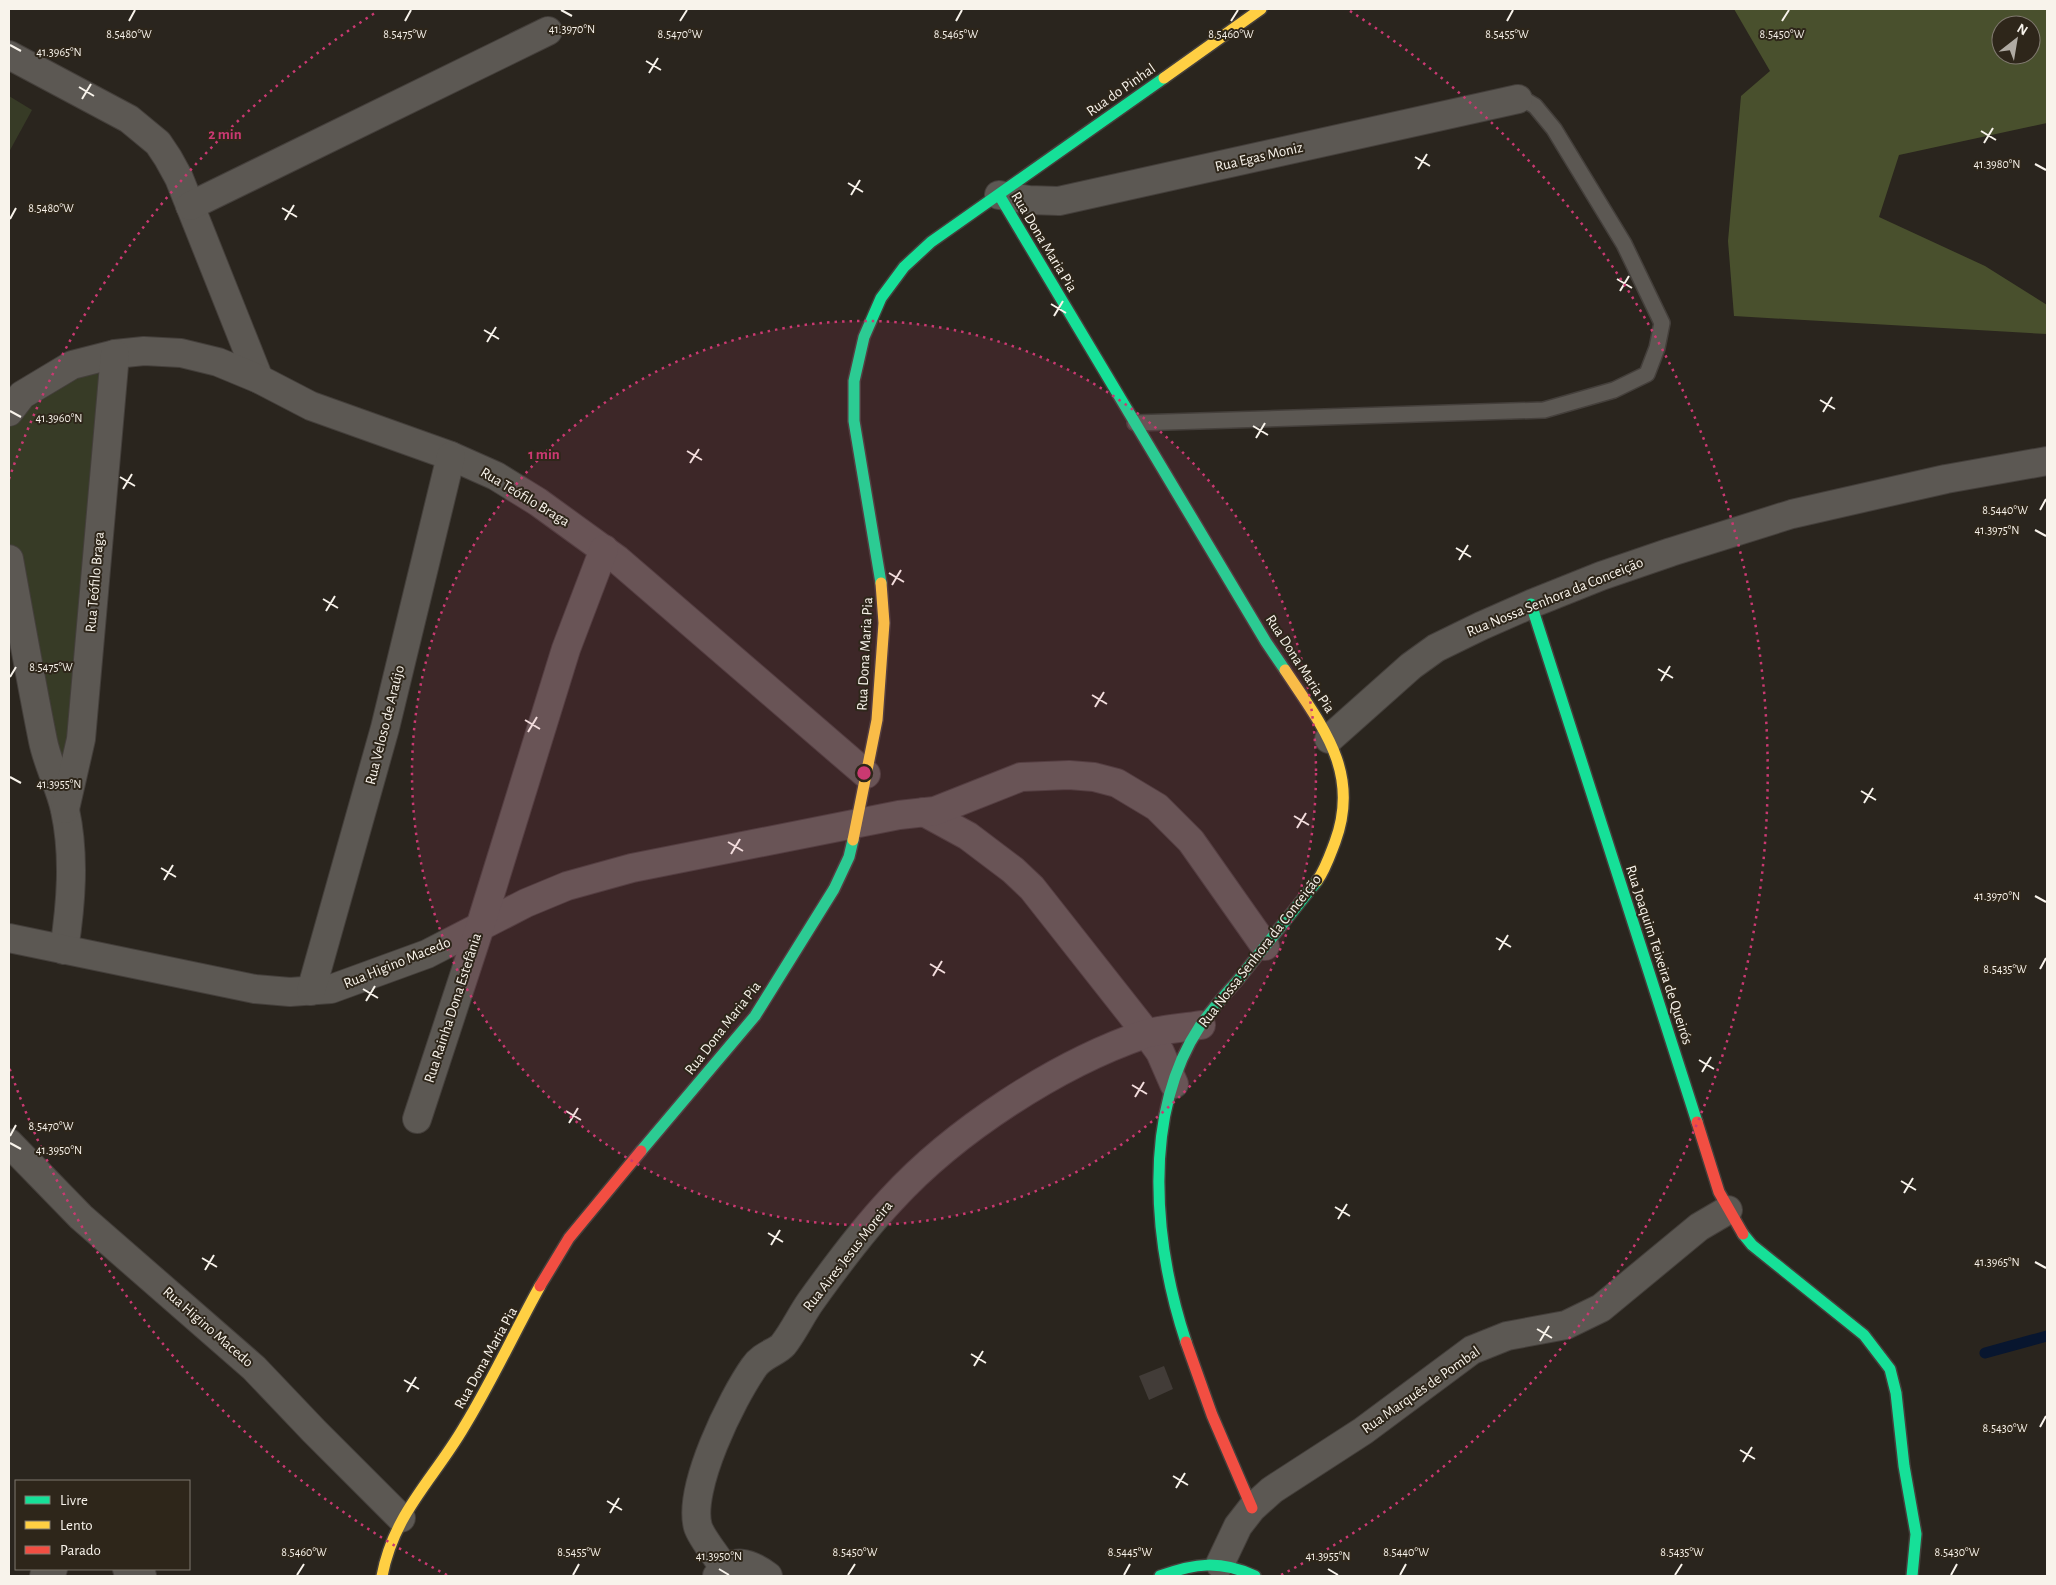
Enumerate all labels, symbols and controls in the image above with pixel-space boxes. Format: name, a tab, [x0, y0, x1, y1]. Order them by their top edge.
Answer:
north arrow	[1991, 15, 2041, 65]
text: N	[2014, 21, 2030, 38]
text: 41.3970°N	[549, 23, 595, 35]
text: 8.5480°W	[106, 28, 152, 40]
text: 8.5475°W	[383, 28, 427, 40]
text: 8.5470°W	[658, 28, 703, 40]
text: 8.5465°W	[934, 28, 978, 40]
text: 8.5460°W	[1208, 28, 1254, 40]
text: 8.5455°W	[1485, 28, 1529, 40]
text: 8.5450°W	[1760, 28, 1805, 40]
text: 41.3965°N	[36, 46, 82, 58]
street label: Rua do Pinhal	[1084, 61, 1158, 119]
text: 2 min	[208, 127, 242, 142]
street label: Rua Egas Moniz	[1213, 140, 1305, 174]
text: 41.3980°N	[1974, 158, 2020, 170]
street label: Rua Dona Maria Pia	[1008, 189, 1080, 295]
text: 8.5480°W	[28, 202, 74, 214]
text: 41.3960°N	[36, 412, 82, 424]
text: 1 min	[528, 447, 560, 462]
street label: Rua Teófilo Braga	[478, 465, 572, 529]
text: 8.5440°W	[1982, 504, 2028, 516]
text: 41.3975°N	[1975, 524, 2019, 536]
street label: Rua Teófilo Braga	[83, 531, 107, 633]
street label: Rua Nossa Senhora da Conceição	[1464, 555, 1646, 639]
street label: Rua Dona Maria Pia	[855, 597, 875, 711]
street label: Rua Dona Maria Pia	[1263, 612, 1337, 716]
text: 8.5475°W	[29, 661, 73, 673]
street label: Rua Veloso de Araújo	[363, 664, 407, 786]
centre of rings	[855, 764, 873, 782]
text: 41.3955°N	[37, 778, 81, 790]
street label: Rua Joaquim Teixeira de Queirós	[1623, 863, 1695, 1047]
street label: Rua Nossa Senhora da Conceição	[1196, 872, 1324, 1030]
text: 41.3970°N	[1974, 890, 2020, 902]
street label: Rua Rainha Dona Estefânia	[422, 931, 484, 1085]
street label: Rua Higino Macedo	[341, 935, 453, 991]
text: 8.5435°W	[1983, 963, 2027, 975]
street label: Rua Dona Maria Pia	[682, 978, 764, 1077]
text: 8.5470°W	[29, 1120, 74, 1132]
text: 41.3950°N	[36, 1144, 82, 1156]
street label: Rua Aires Jesus Moreira	[800, 1198, 896, 1314]
text: 41.3965°N	[1974, 1256, 2020, 1268]
street label: Rua Higino Macedo	[160, 1284, 256, 1370]
street label: Rua Dona Maria Pia	[452, 1305, 520, 1411]
street label: Rua Marquês de Pombal	[1359, 1344, 1483, 1436]
text: 8.5430°W	[1983, 1422, 2028, 1434]
legend	[15, 1480, 190, 1570]
text: Livre	[60, 1493, 88, 1508]
text: Lento	[60, 1518, 93, 1533]
text: Parado	[60, 1543, 101, 1558]
text: 8.5460°W	[281, 1546, 327, 1558]
text: 8.5455°W	[557, 1546, 601, 1558]
text: 8.5450°W	[833, 1546, 878, 1558]
text: 8.5445°W	[1108, 1546, 1152, 1558]
text: 8.5440°W	[1383, 1546, 1429, 1558]
text: 8.5435°W	[1660, 1546, 1704, 1558]
text: 8.5430°W	[1935, 1546, 1980, 1558]
text: 41.3950°N	[696, 1550, 742, 1562]
text: 41.3955°N	[1306, 1550, 1350, 1562]

